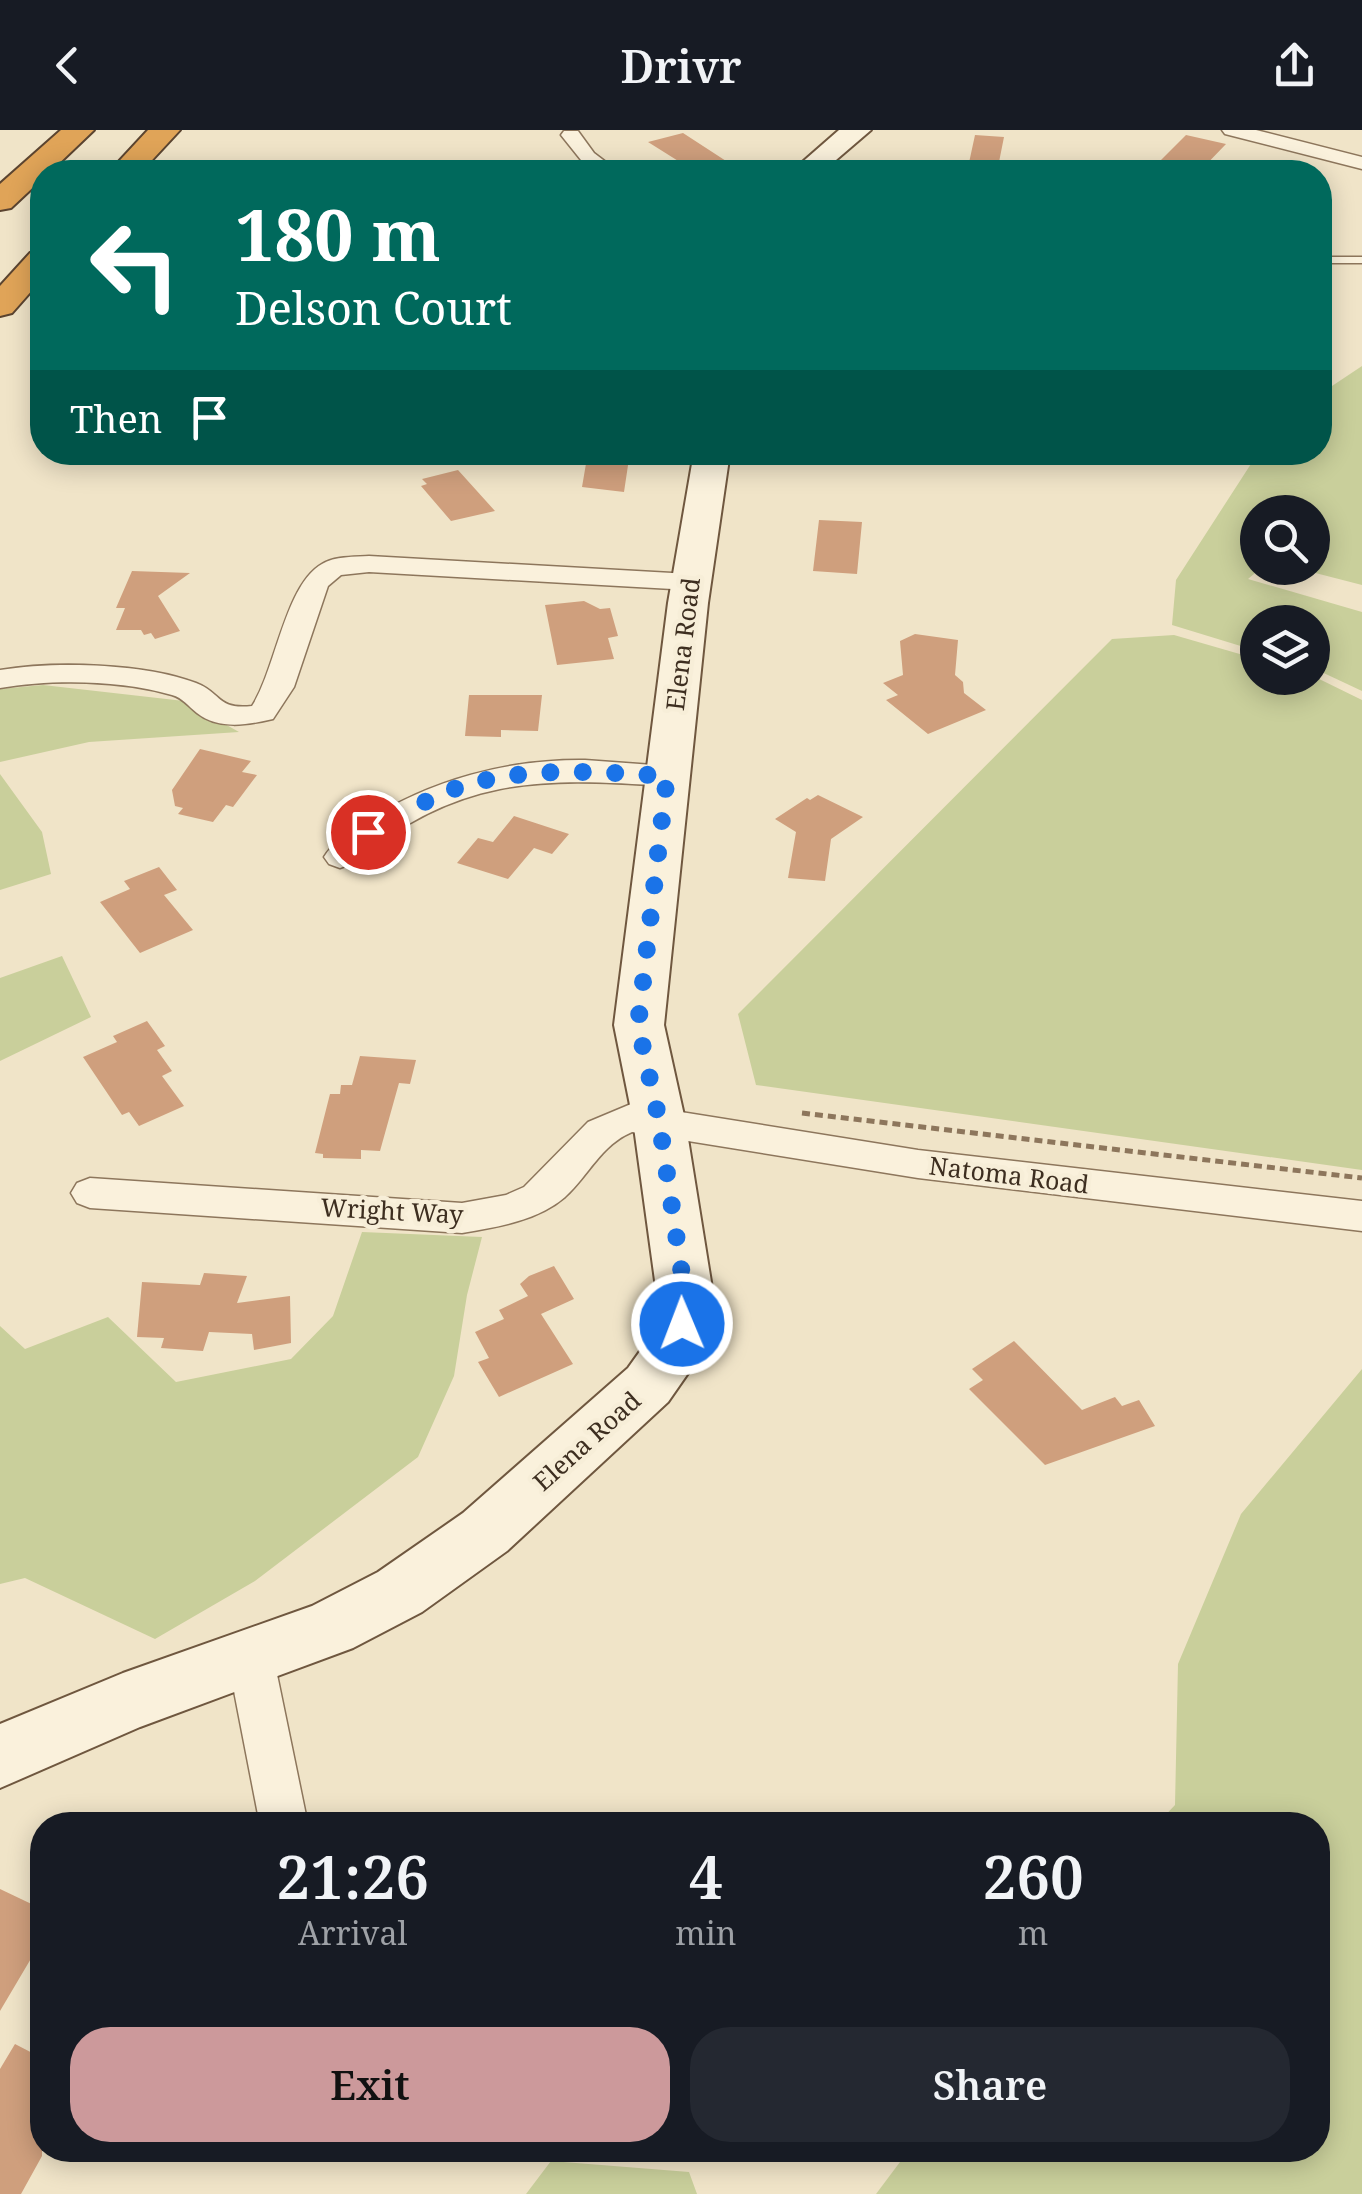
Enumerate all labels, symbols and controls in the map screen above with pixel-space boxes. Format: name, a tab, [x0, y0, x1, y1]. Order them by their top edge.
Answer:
text: Drivr	[620, 35, 742, 96]
icon: back	[40, 38, 95, 93]
icon: share	[1267, 38, 1322, 93]
text: 180 m	[235, 186, 441, 282]
icon: left	[70, 200, 200, 330]
text: Delson Court	[235, 277, 512, 338]
icon: arrive	[182, 390, 237, 445]
text: Then	[70, 392, 162, 444]
map controls	[1240, 495, 1330, 695]
button: search	[1240, 495, 1330, 585]
street label: Elena Road	[657, 575, 707, 712]
button: layers	[1240, 605, 1330, 695]
pin	[326, 790, 411, 875]
icon: arrive	[341, 805, 396, 860]
street label: Natoma Road	[927, 1147, 1091, 1201]
street label: Wright Way	[320, 1189, 465, 1231]
position arrow	[630, 1272, 734, 1376]
street label: Elena Road	[525, 1383, 647, 1498]
text: 21:26	[276, 1835, 429, 1917]
text: 4	[689, 1835, 723, 1917]
text: 260	[983, 1835, 1084, 1917]
text: Arrival	[298, 1911, 407, 1954]
text: min	[675, 1911, 736, 1954]
text: m	[1018, 1911, 1048, 1954]
button: Exit	[70, 2027, 670, 2142]
button: Share	[690, 2027, 1290, 2142]

